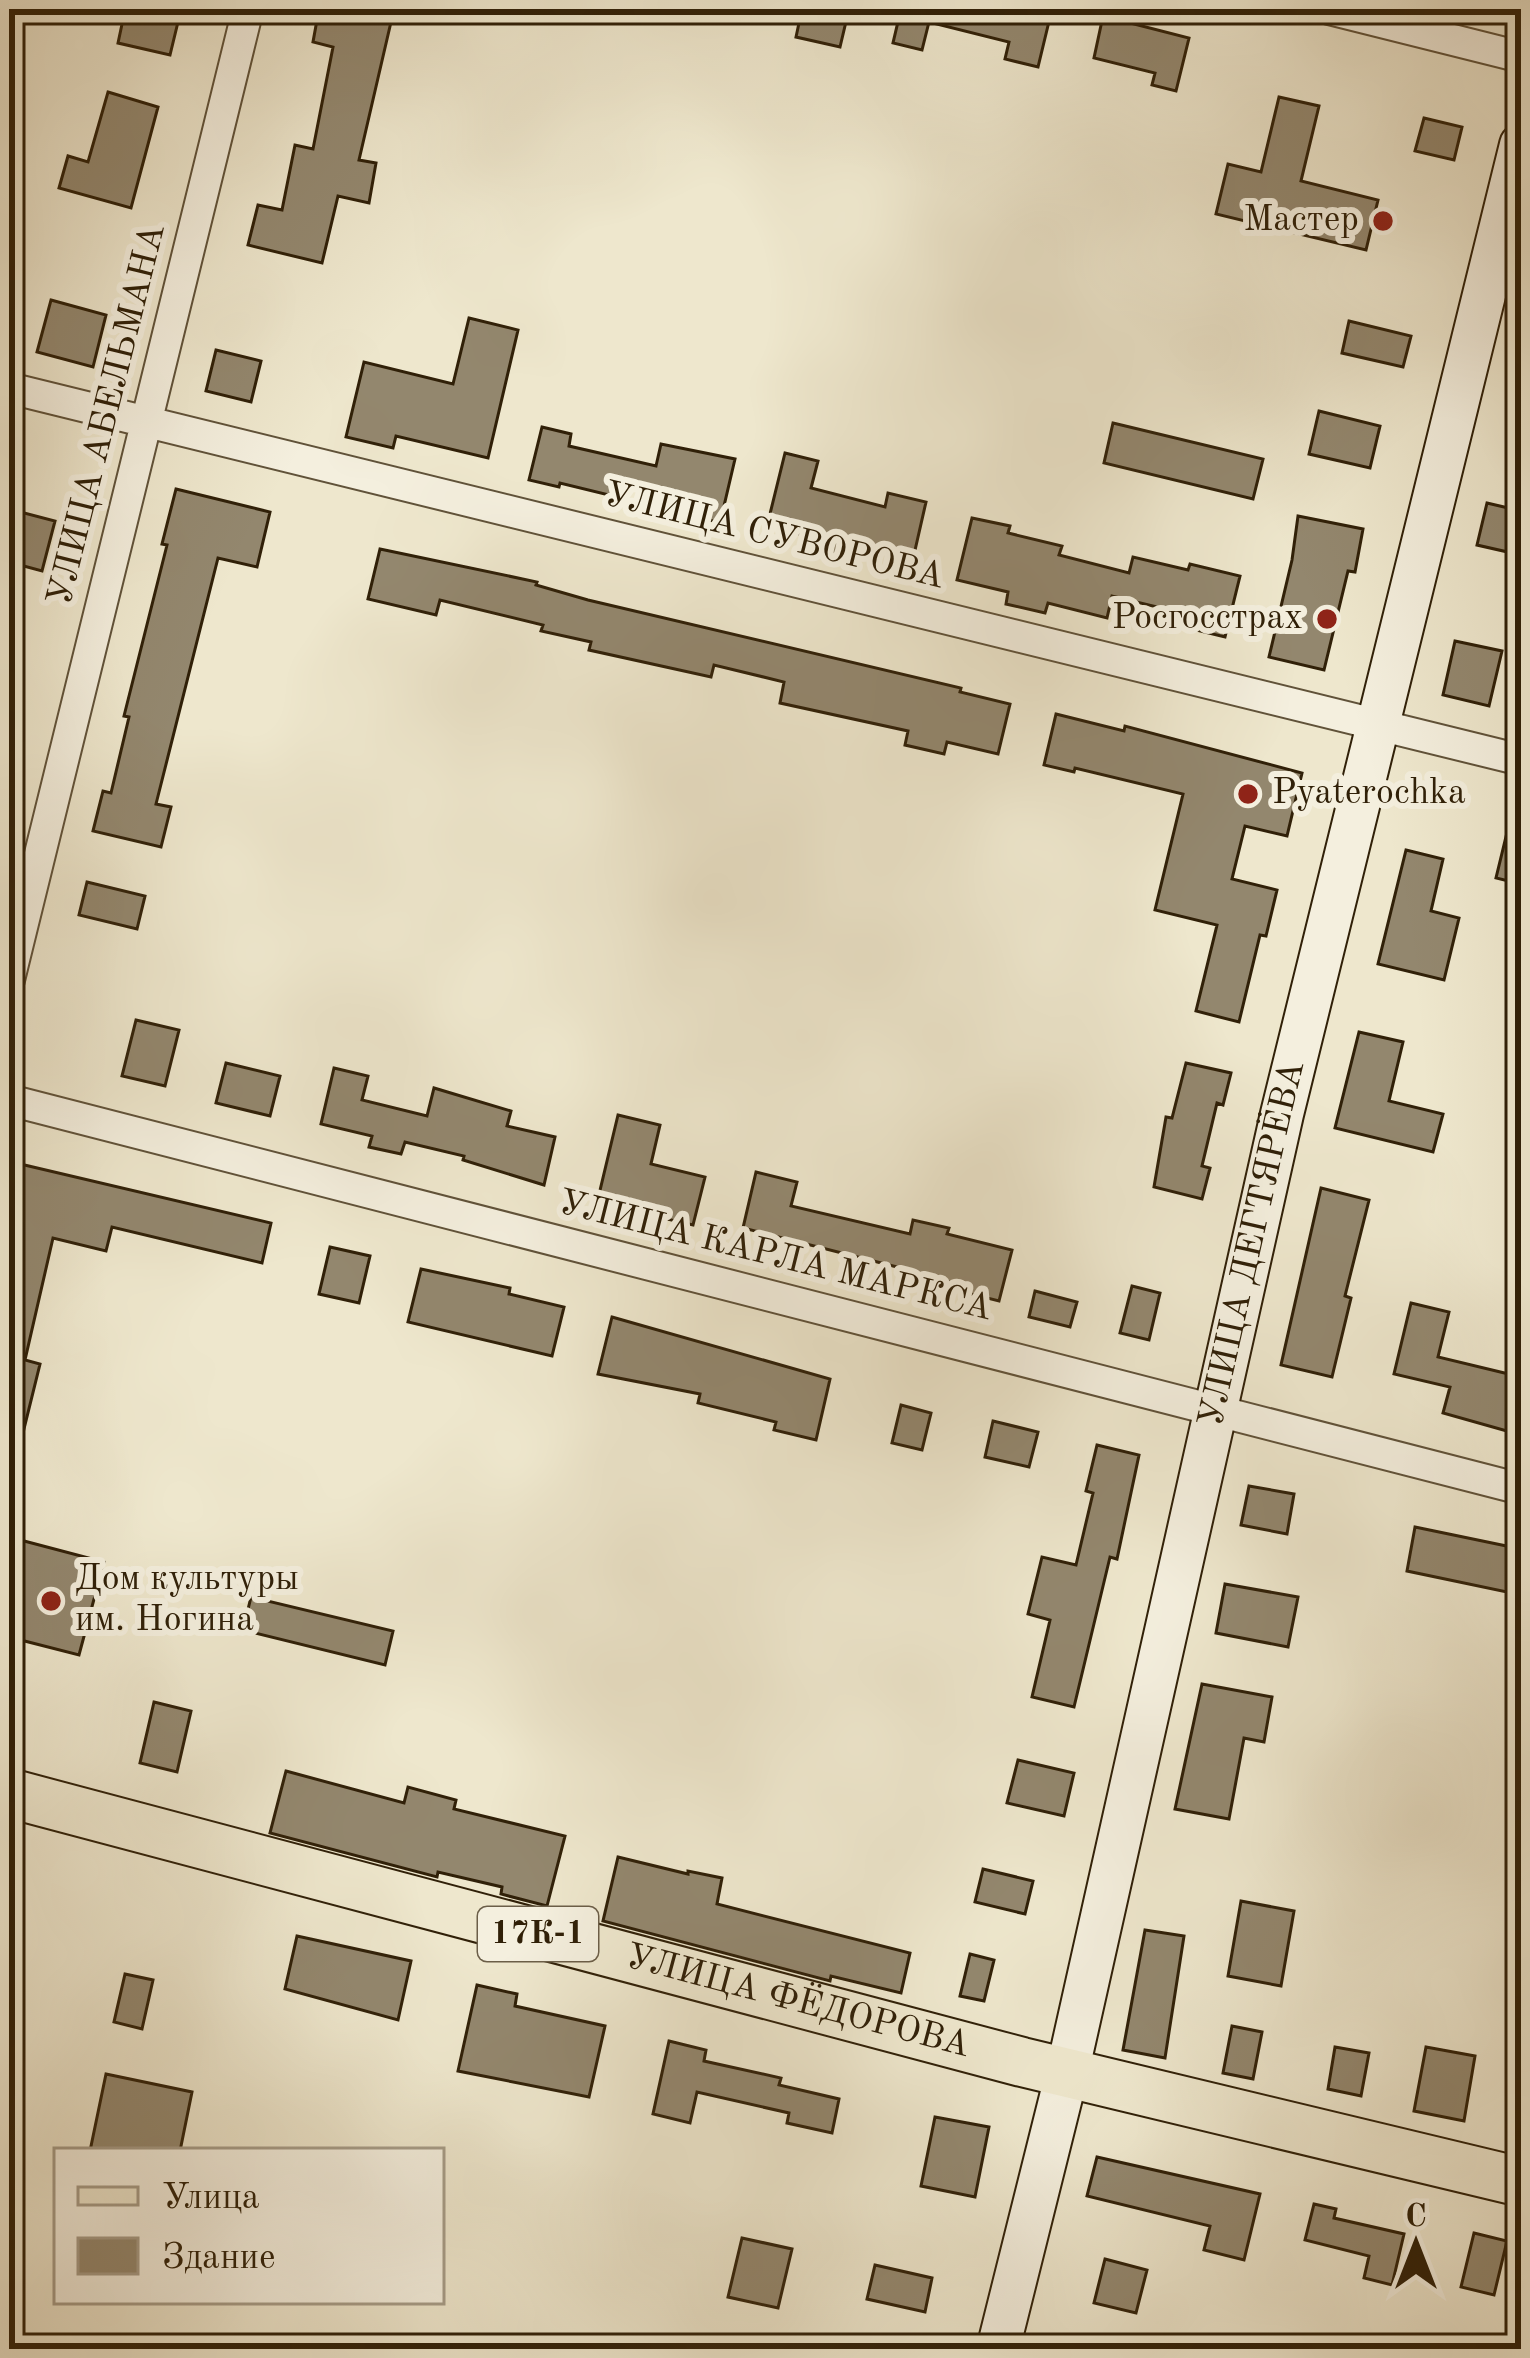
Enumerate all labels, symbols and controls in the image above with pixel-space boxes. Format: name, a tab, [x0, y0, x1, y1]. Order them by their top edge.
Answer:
place label: Мастер	[1243, 203, 1359, 239]
marker: Мастер	[1370, 208, 1396, 234]
street label: УЛИЦА АБЕЛЬМАНА	[43, 221, 173, 609]
street label: УЛИЦА СУВОРОВА	[600, 477, 948, 597]
place label: Росгосстрах	[1112, 601, 1303, 637]
marker: Росгосстрах	[1314, 606, 1340, 632]
place label: Pyaterochka	[1272, 776, 1466, 812]
marker: Pyaterochka	[1235, 781, 1261, 807]
street label: УЛИЦА ДЕГТЯРЁВА	[1194, 1057, 1312, 1431]
street label: УЛИЦА КАРЛА МАРКСА	[555, 1186, 995, 1328]
place label: Дом культуры им. Ногина	[75, 1562, 299, 1639]
marker: Дом культуры им. Ногина	[38, 1588, 64, 1614]
road number: 17К-1	[478, 1907, 598, 1961]
street label: УЛИЦА ФЁДОРОВА	[622, 1940, 974, 2065]
legend	[54, 2148, 444, 2304]
text: Улица	[162, 2181, 260, 2217]
north arrow	[1356, 2184, 1476, 2304]
text: С	[1405, 2201, 1427, 2234]
text: Здание	[162, 2241, 276, 2277]

